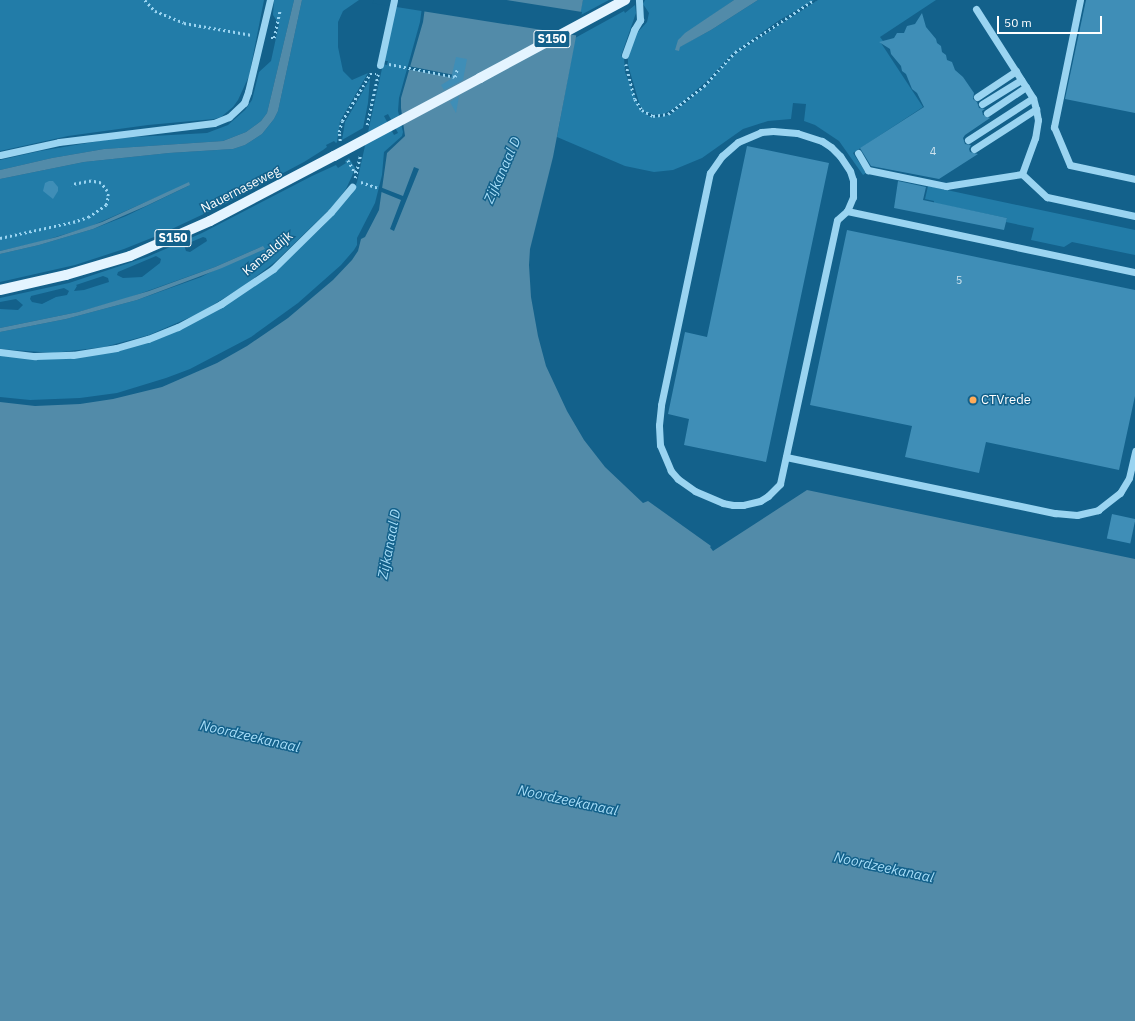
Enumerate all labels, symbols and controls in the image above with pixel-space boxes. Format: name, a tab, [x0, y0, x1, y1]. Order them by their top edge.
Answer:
scale bar	[999, 8, 1104, 34]
text: 50 m	[1004, 15, 1032, 30]
road number: S150	[533, 29, 571, 49]
water label: Zijkanaal D	[480, 134, 524, 206]
house number: 4	[930, 144, 936, 158]
street label: Nauernaseweg	[199, 163, 283, 217]
road number: S150	[154, 228, 192, 248]
street label: Kanaaldijk	[240, 229, 296, 279]
house number: 5	[956, 273, 962, 287]
place label: CTVrede	[981, 392, 1031, 408]
marker: CTVrede	[968, 395, 978, 405]
water label: Zijkanaal D	[374, 508, 404, 580]
water label: Noordzeekanaal	[199, 716, 301, 756]
water label: Noordzeekanaal	[517, 781, 619, 819]
water label: Noordzeekanaal	[833, 848, 935, 886]

